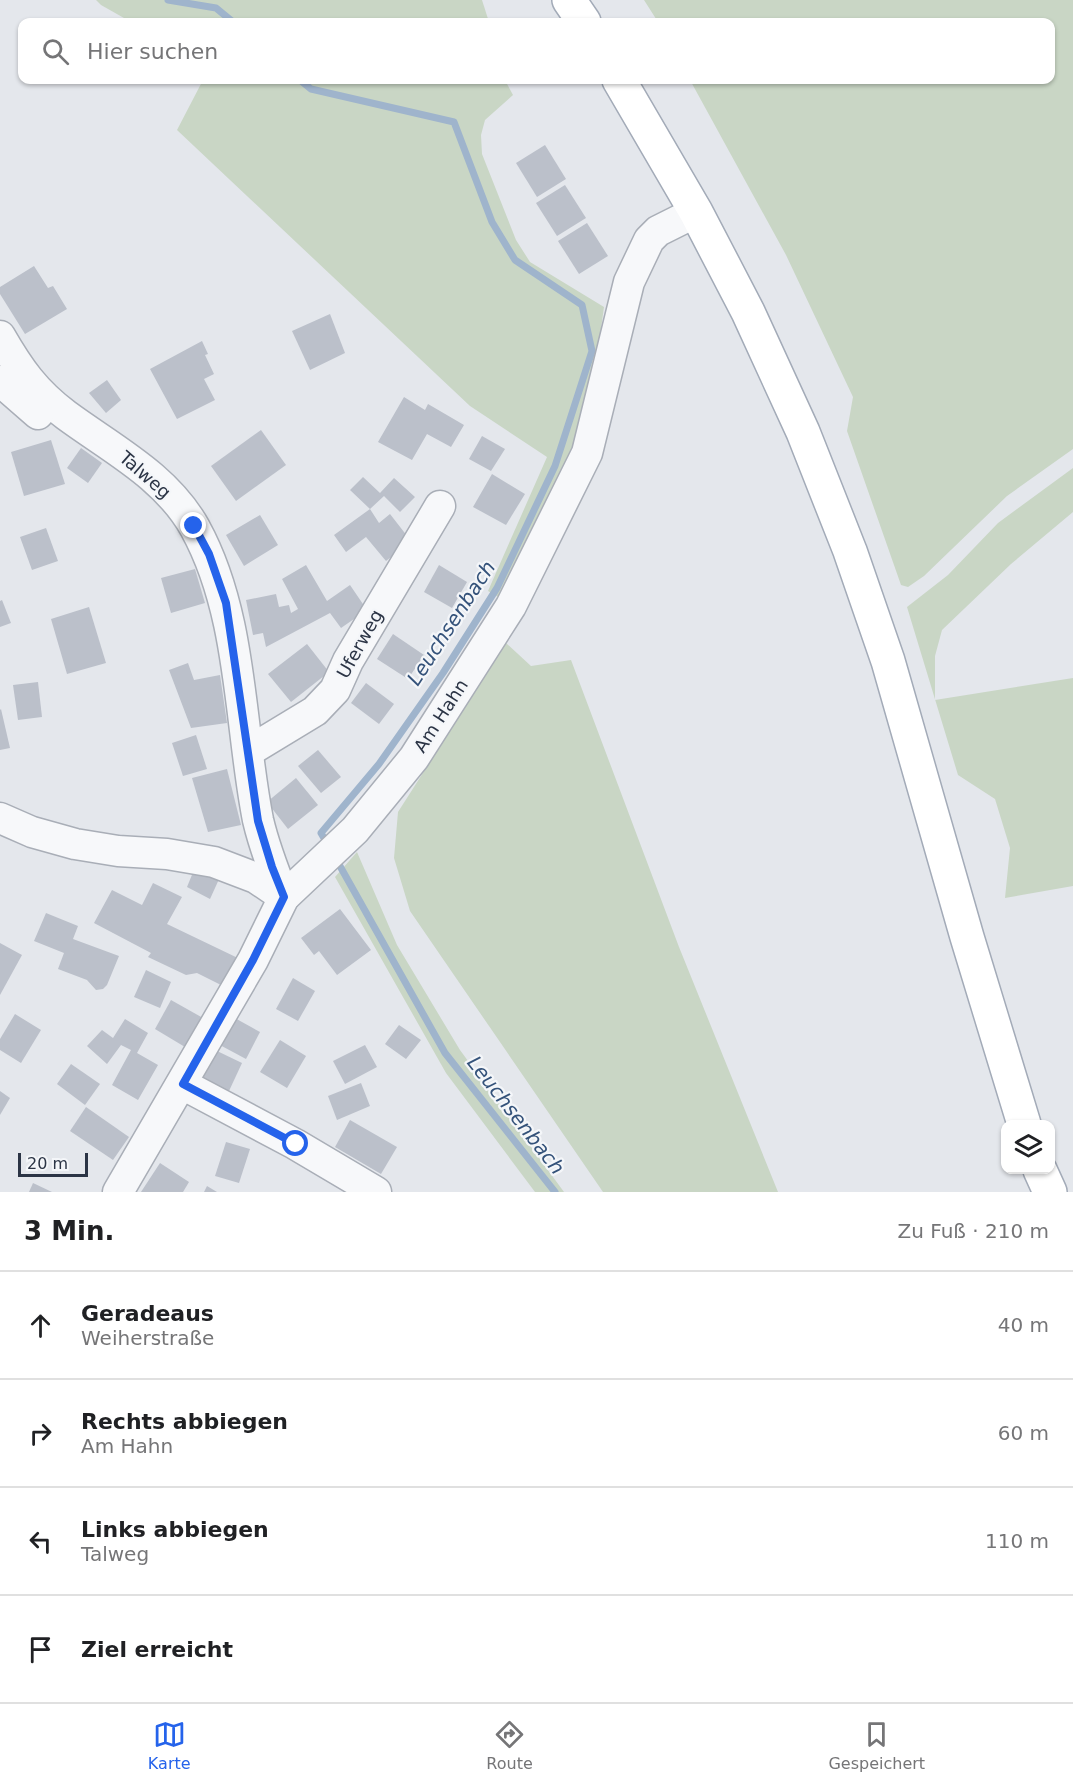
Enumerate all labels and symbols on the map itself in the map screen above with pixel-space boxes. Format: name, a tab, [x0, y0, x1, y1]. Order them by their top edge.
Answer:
street label: Talweg	[115, 446, 175, 503]
route end	[180, 512, 206, 538]
water label: Leuchsenbach	[402, 556, 500, 690]
street label: Uferweg	[332, 606, 387, 682]
street label: Am Hahn	[409, 675, 472, 756]
water label: Leuchsenbach	[462, 1051, 570, 1179]
route start	[282, 1130, 308, 1156]
scale bar	[18, 1150, 88, 1178]

